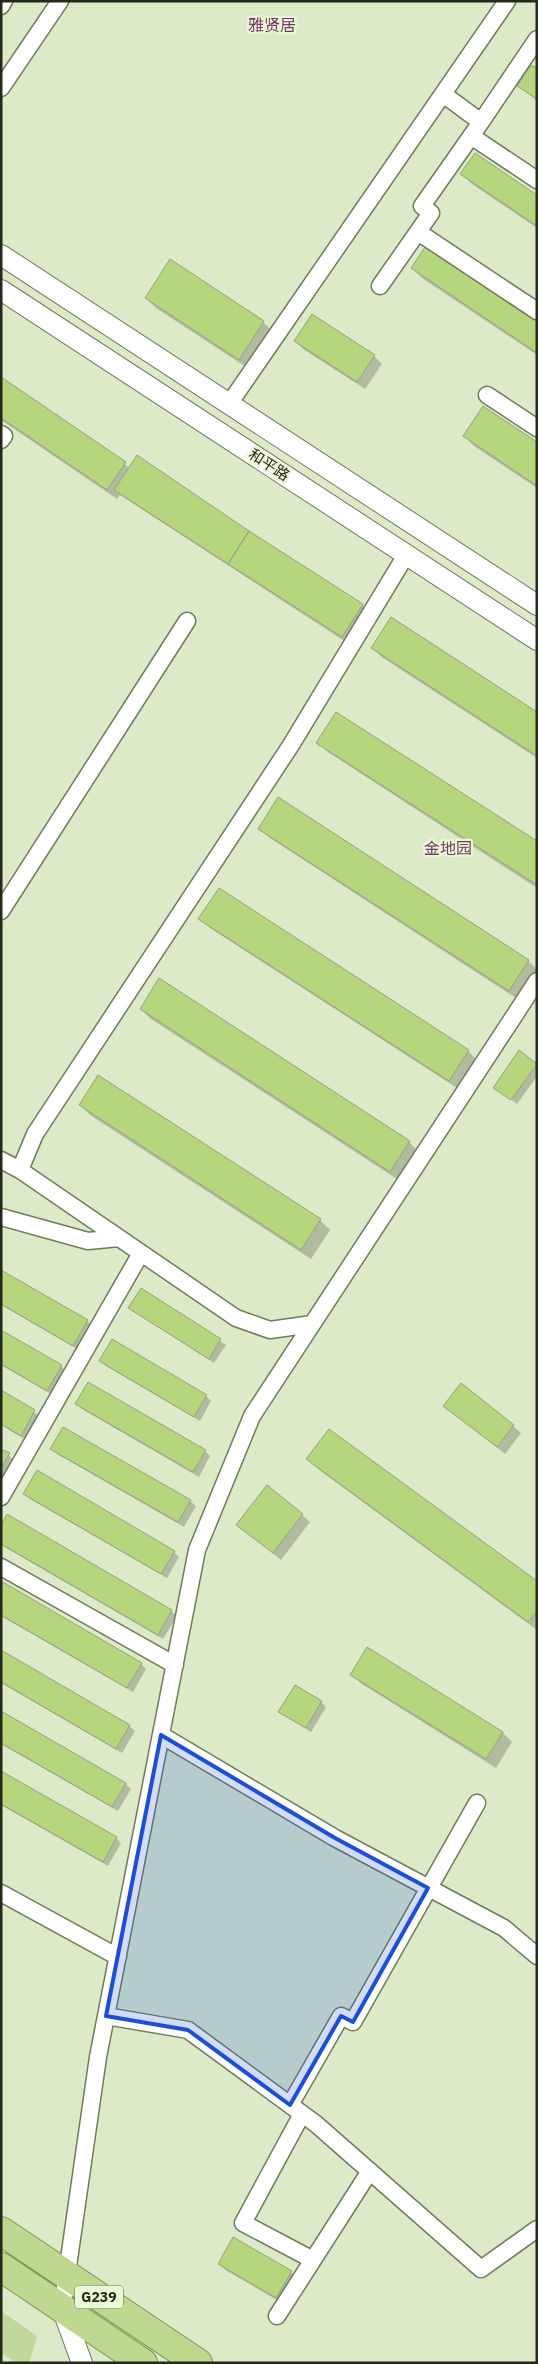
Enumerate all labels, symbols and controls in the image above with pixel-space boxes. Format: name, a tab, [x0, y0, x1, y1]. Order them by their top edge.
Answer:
district label: 雅贤居	[248, 15, 296, 35]
street label: 和平路	[245, 444, 293, 485]
district label: 金地园	[424, 838, 472, 858]
road number: G239	[75, 2286, 123, 2308]

